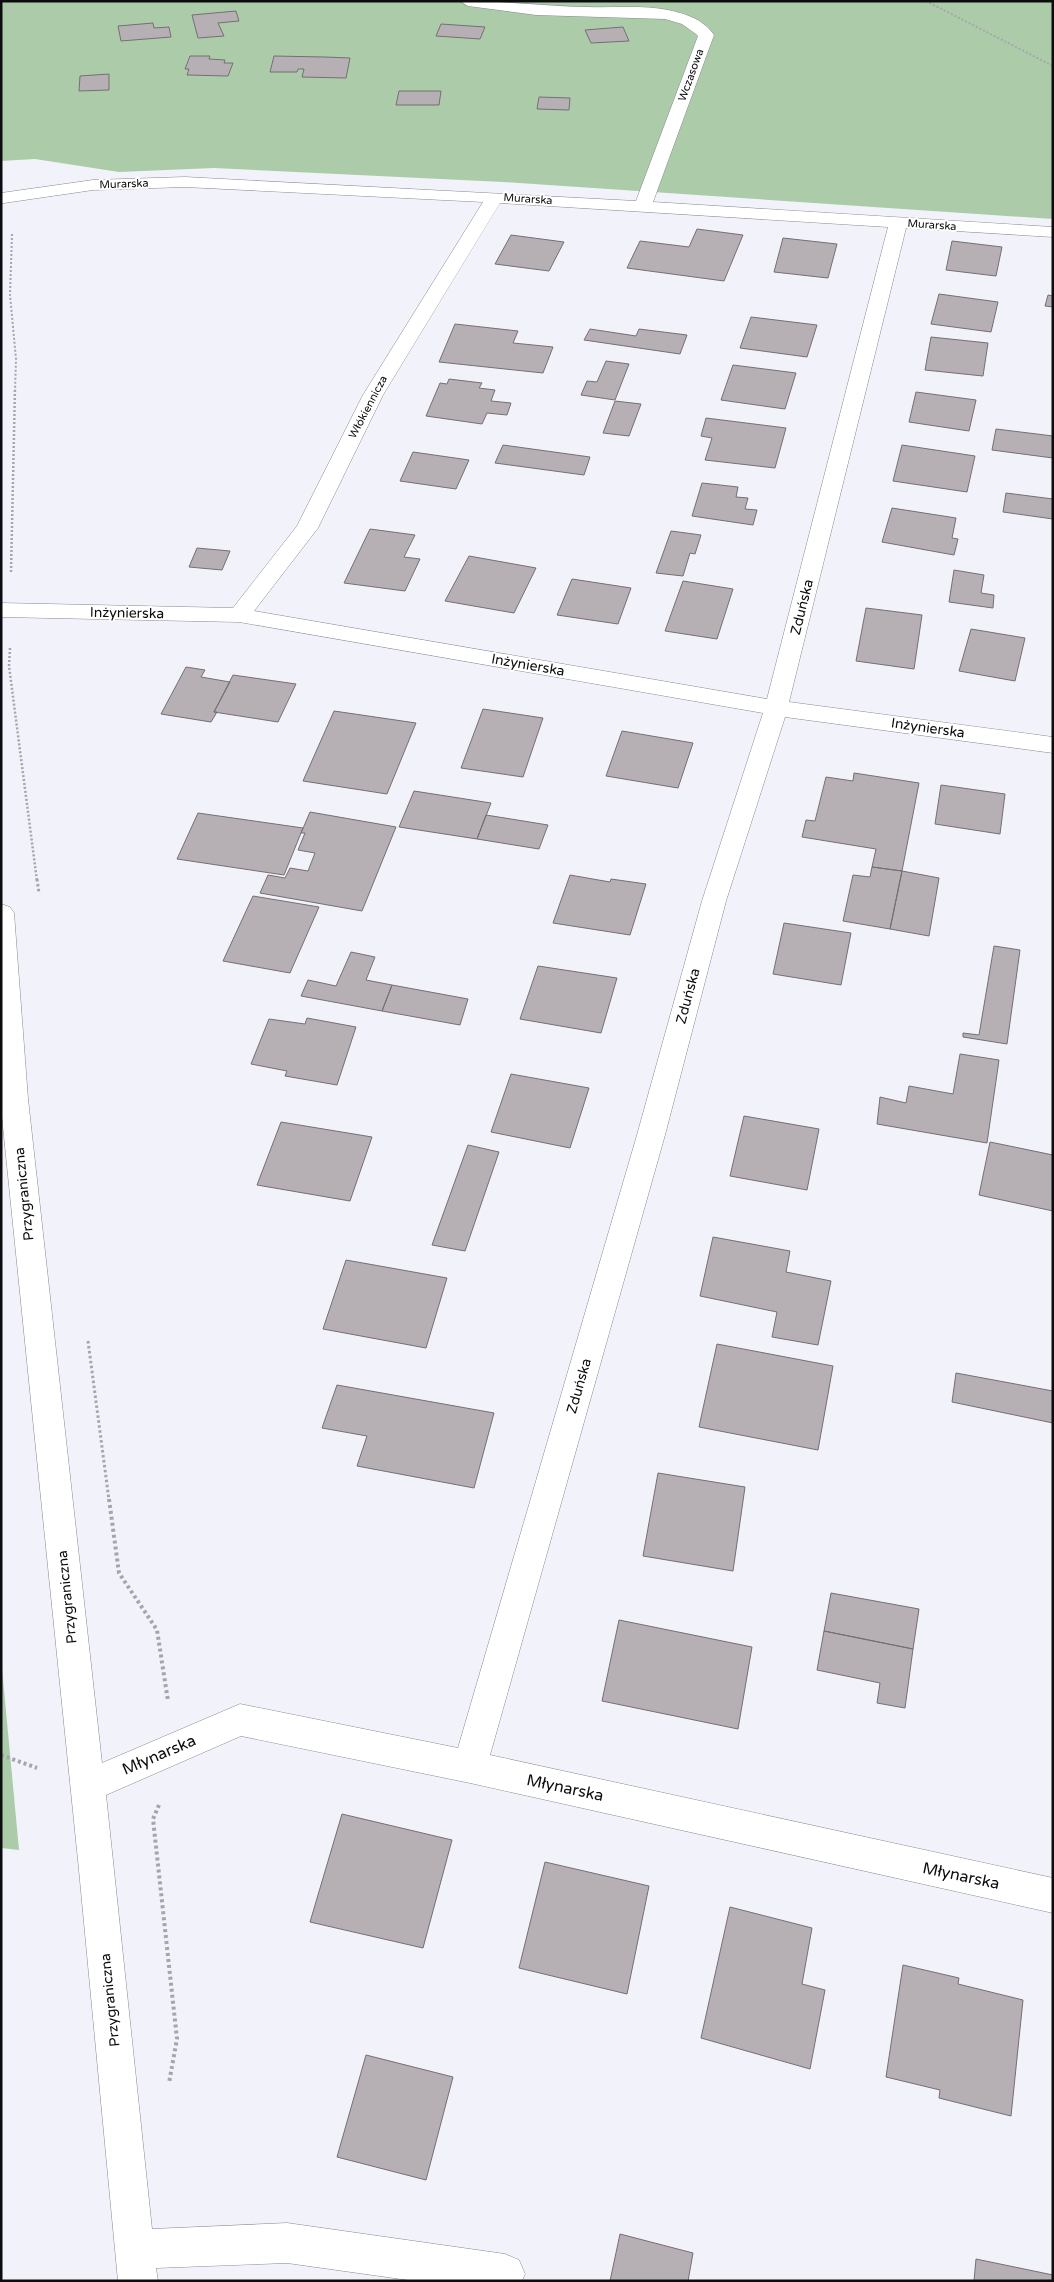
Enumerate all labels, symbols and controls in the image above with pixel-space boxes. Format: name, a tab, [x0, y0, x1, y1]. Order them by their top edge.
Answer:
street label: Wczasowa	[676, 47, 706, 103]
street label: Murarska	[99, 177, 149, 191]
street label: Murarska	[503, 191, 553, 207]
street label: Murarska	[907, 217, 957, 233]
street label: Włókiennicza	[346, 373, 390, 441]
street label: Zduńska	[787, 577, 817, 637]
street label: Inżynierska	[90, 604, 164, 622]
street label: Inżynierska	[490, 650, 566, 680]
street label: Inżynierska	[890, 714, 966, 742]
street label: Zduńska	[672, 966, 704, 1026]
street label: Przygraniczna	[11, 1146, 37, 1242]
street label: Zduńska	[563, 1356, 595, 1416]
street label: Przygraniczna	[54, 1549, 80, 1645]
street label: Młynarska	[119, 1730, 199, 1780]
street label: Młynarska	[525, 1770, 605, 1806]
street label: Młynarska	[921, 1858, 1001, 1894]
street label: Przygraniczna	[97, 1952, 123, 2048]

